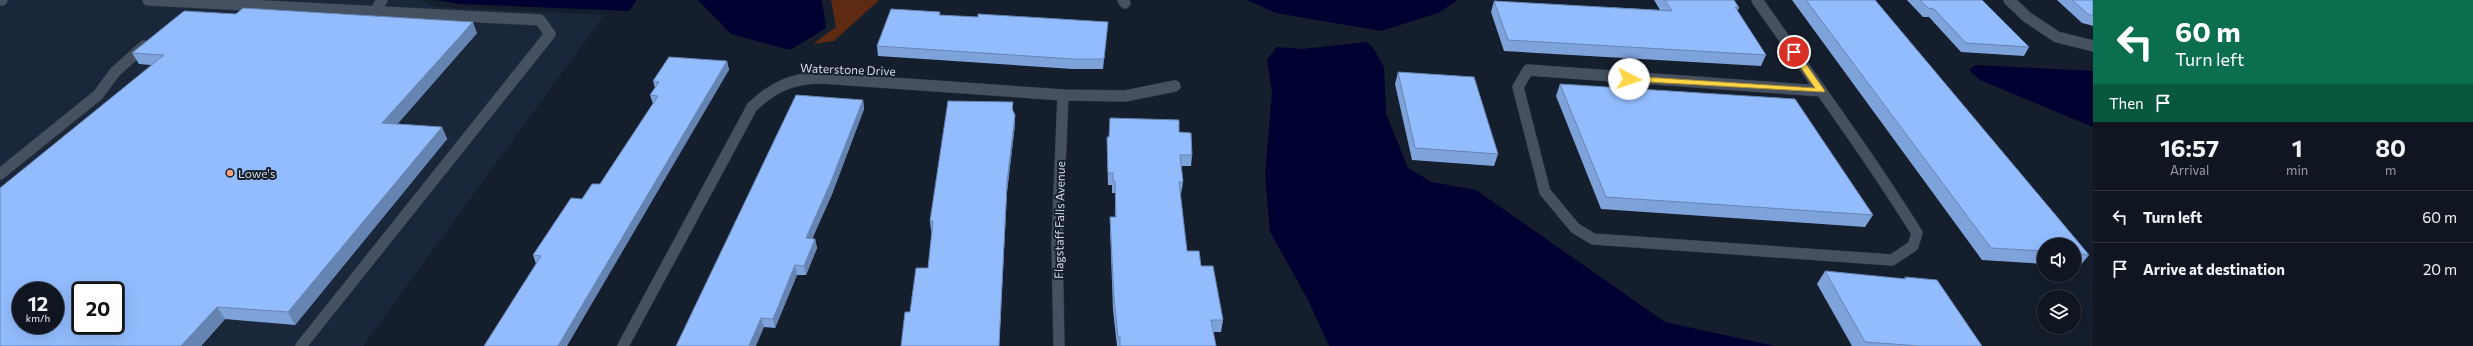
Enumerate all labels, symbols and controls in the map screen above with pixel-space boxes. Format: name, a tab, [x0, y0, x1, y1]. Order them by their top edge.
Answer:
text: 60 m	[2175, 14, 2241, 48]
icon: left	[2109, 16, 2161, 68]
pin	[1777, 35, 1811, 69]
icon: arrive	[1783, 41, 1805, 63]
text: Turn left	[2175, 48, 2244, 70]
position arrow	[1608, 58, 1650, 100]
street label: Waterstone Drive	[800, 60, 896, 78]
icon: arrive	[2152, 92, 2174, 114]
text: Then	[2109, 94, 2144, 112]
text: 16:57	[2160, 133, 2219, 162]
text: 1	[2292, 133, 2303, 162]
text: 80	[2375, 133, 2406, 162]
street label: Flagstaff Falls Avenue	[1051, 161, 1067, 279]
text: Arrival	[2170, 162, 2209, 178]
text: min	[2286, 162, 2308, 178]
text: m	[2385, 162, 2396, 178]
place label: Lowe's	[238, 166, 275, 180]
marker: Lowe's	[225, 168, 235, 178]
icon: left	[2109, 206, 2131, 228]
text: Turn left	[2143, 208, 2202, 226]
text: 60 m	[2422, 208, 2457, 226]
map controls	[2037, 238, 2081, 334]
button: sound	[2037, 238, 2081, 282]
icon: arrive	[2109, 258, 2131, 280]
text: Arrive at destination	[2143, 260, 2285, 278]
text: 20 m	[2423, 260, 2457, 278]
speed limit sign: 20	[72, 282, 124, 334]
button: layers	[2037, 290, 2081, 334]
text: 12	[28, 291, 48, 315]
text: km/h	[26, 312, 50, 324]

